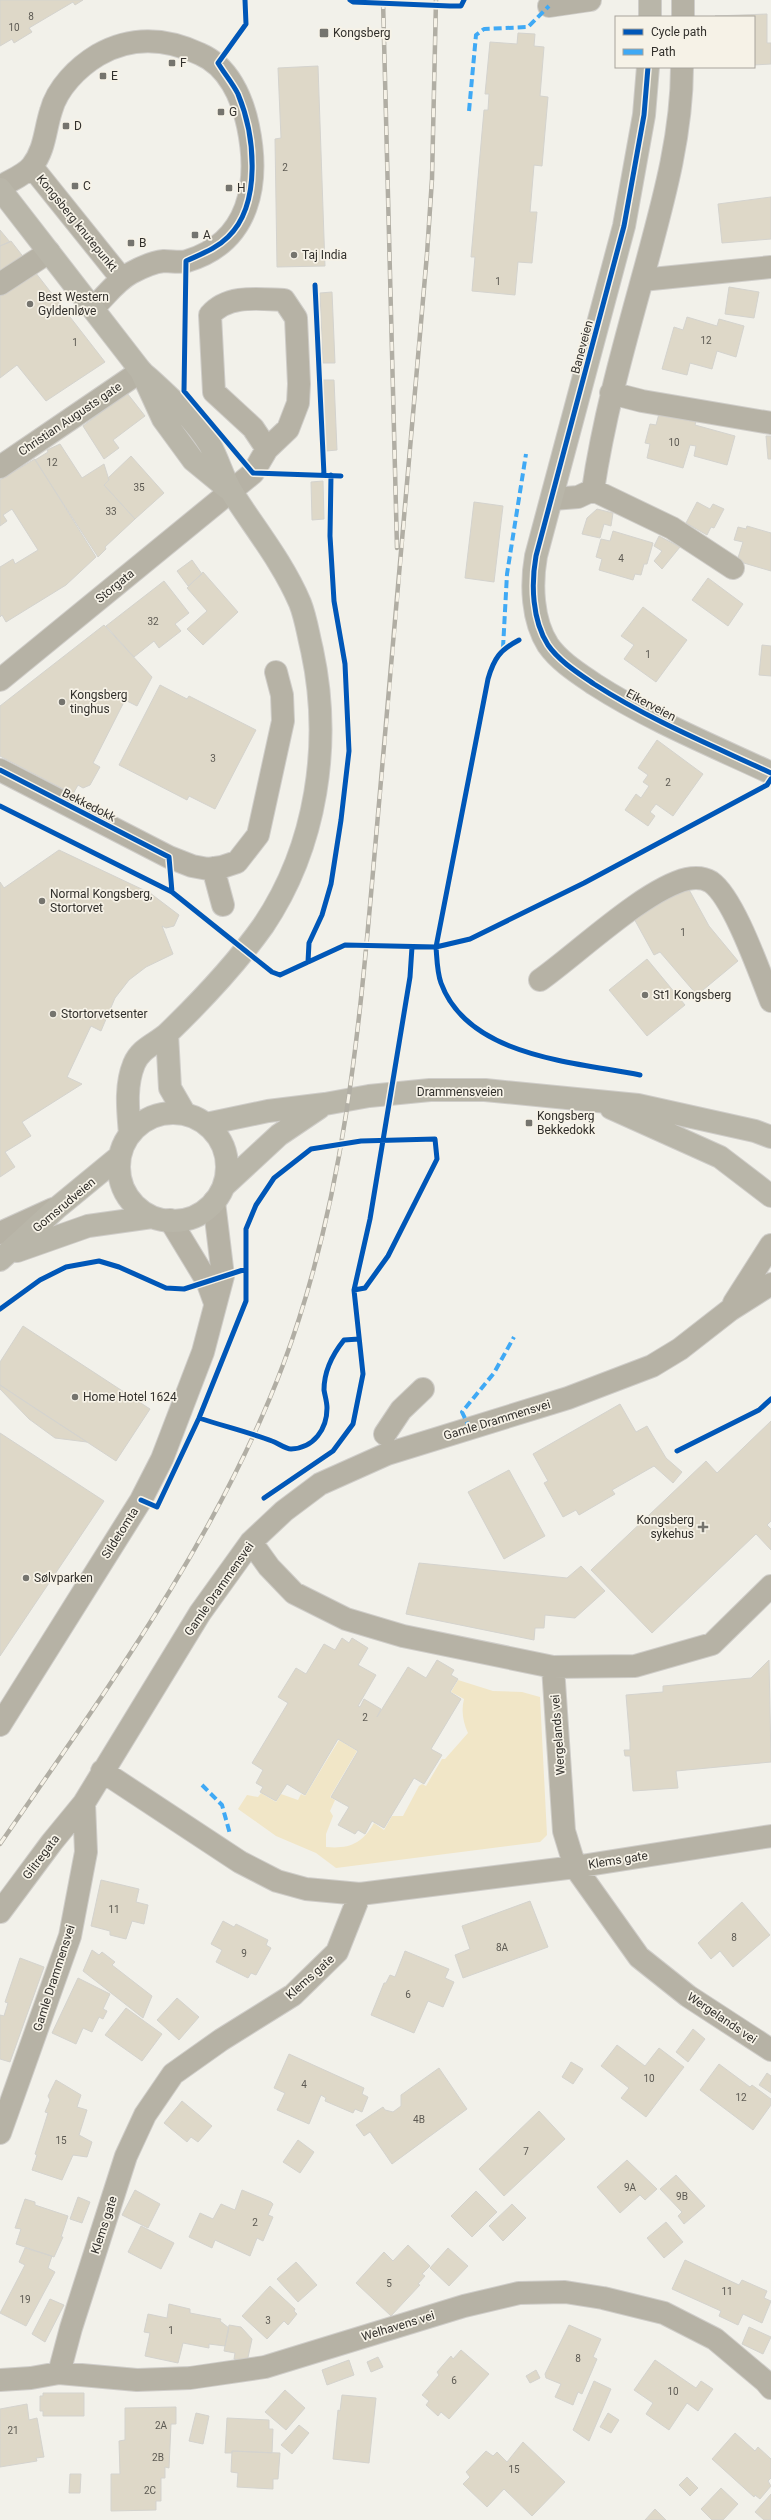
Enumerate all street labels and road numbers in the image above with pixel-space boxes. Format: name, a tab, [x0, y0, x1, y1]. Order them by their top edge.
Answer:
street label: Kongsberg knutepunkt	[34, 172, 120, 274]
street label: Baneveien	[568, 319, 596, 375]
street label: Christian Augusts gate	[16, 379, 124, 459]
street label: Storgata	[93, 566, 137, 606]
street label: Eikerveien	[624, 686, 678, 724]
street label: Bekkedokk	[60, 786, 119, 825]
street label: Drammensveien	[417, 1085, 503, 1099]
street label: Gomsrudveien	[30, 1175, 98, 1235]
street label: Gamle Drammensvei	[442, 1397, 552, 1443]
street label: Sildetomta	[99, 1505, 141, 1561]
street label: Gamle Drammensvei	[181, 1539, 257, 1638]
street label: Wergelands vei	[548, 1694, 568, 1776]
street label: Glitregata	[20, 1832, 62, 1882]
street label: Klems gate	[587, 1848, 649, 1872]
street label: Gamle Drammensvei	[30, 1923, 78, 2033]
street label: Klems gate	[283, 1952, 337, 2002]
street label: Wergelands vei	[685, 1990, 760, 2046]
street label: Klems gate	[88, 2194, 120, 2256]
street label: Welhavens vei	[360, 2308, 436, 2344]

